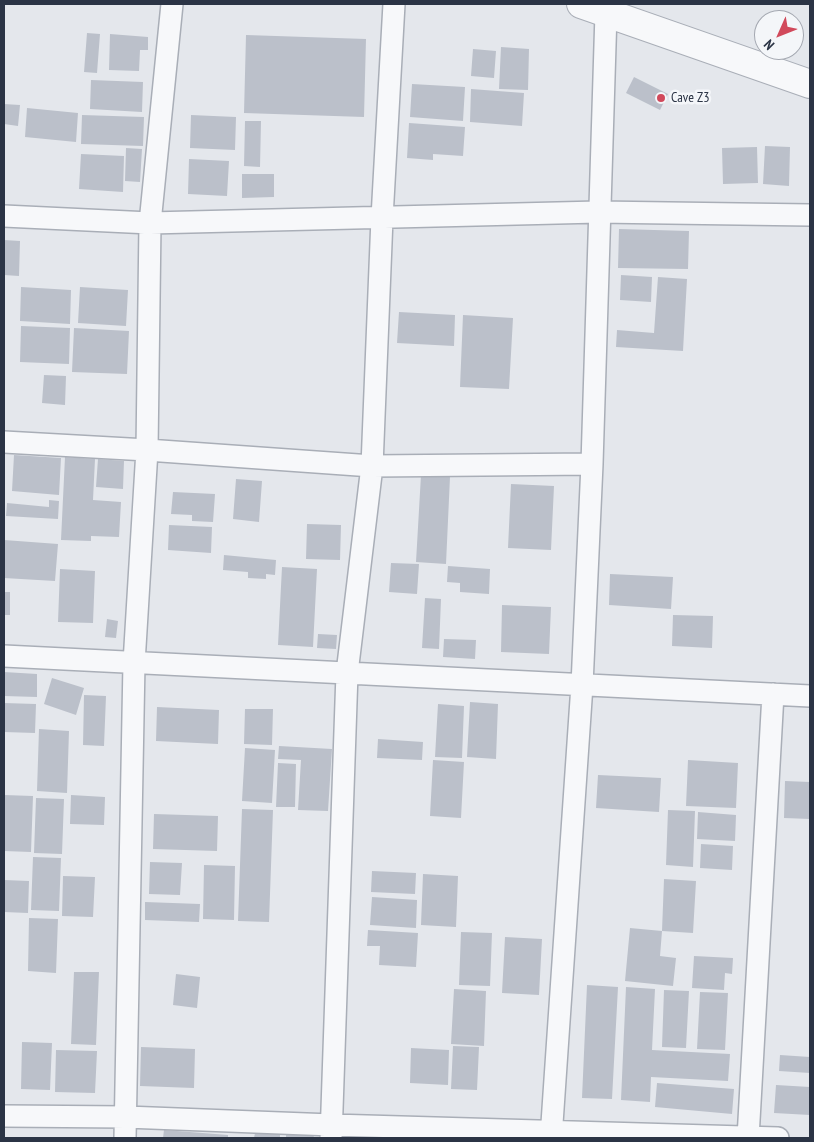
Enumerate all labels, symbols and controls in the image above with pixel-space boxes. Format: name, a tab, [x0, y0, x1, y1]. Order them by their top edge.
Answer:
north arrow	[754, 10, 804, 60]
text: N	[760, 36, 778, 54]
place label: Cave Z3	[671, 90, 709, 106]
marker: Cave Z3	[655, 92, 667, 104]

